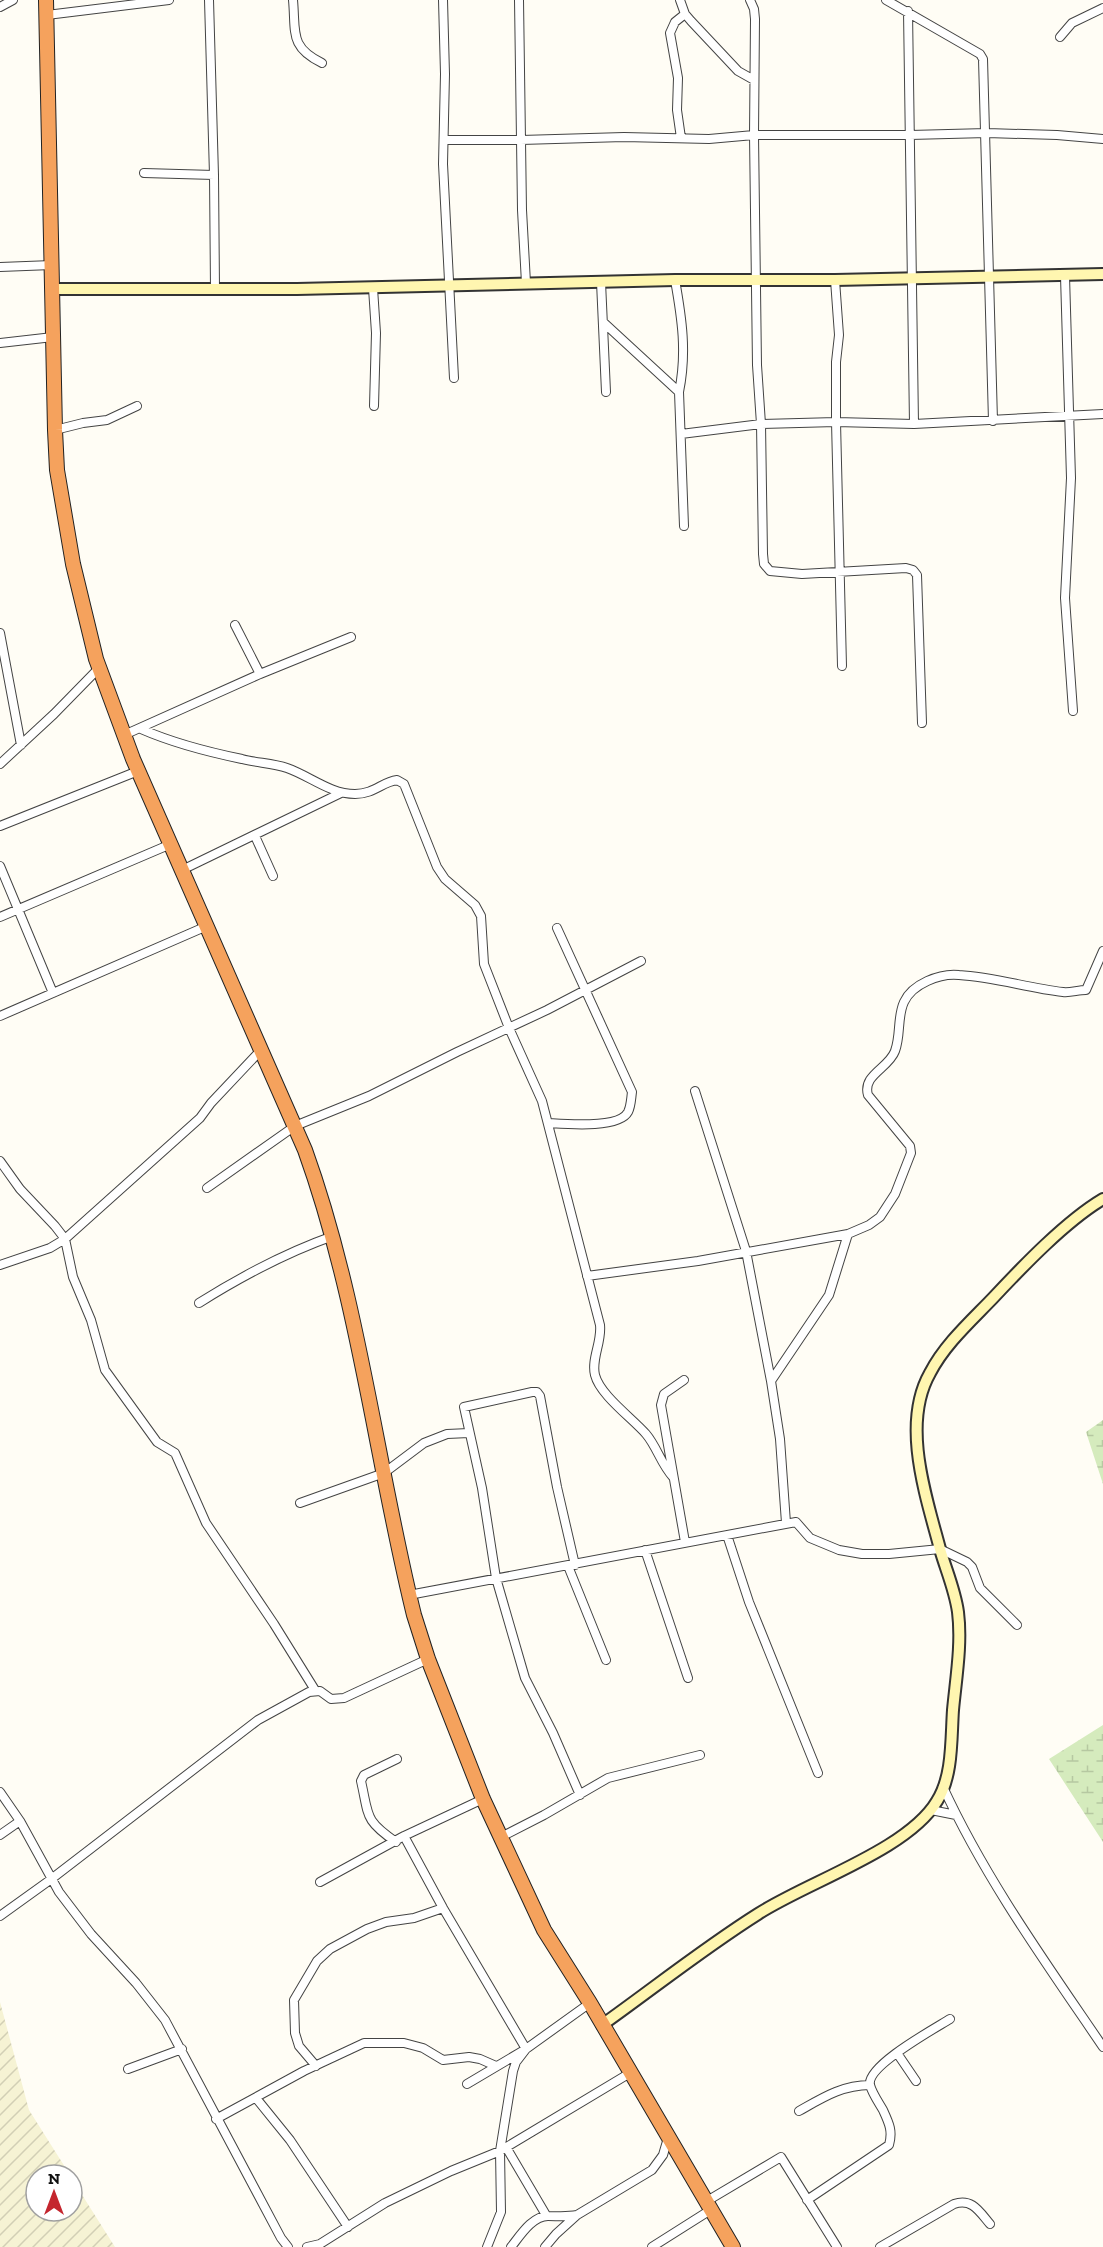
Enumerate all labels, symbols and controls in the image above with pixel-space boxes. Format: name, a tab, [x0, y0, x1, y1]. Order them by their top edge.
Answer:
north arrow	[24, 2163, 84, 2223]
text: N	[48, 2169, 60, 2188]

